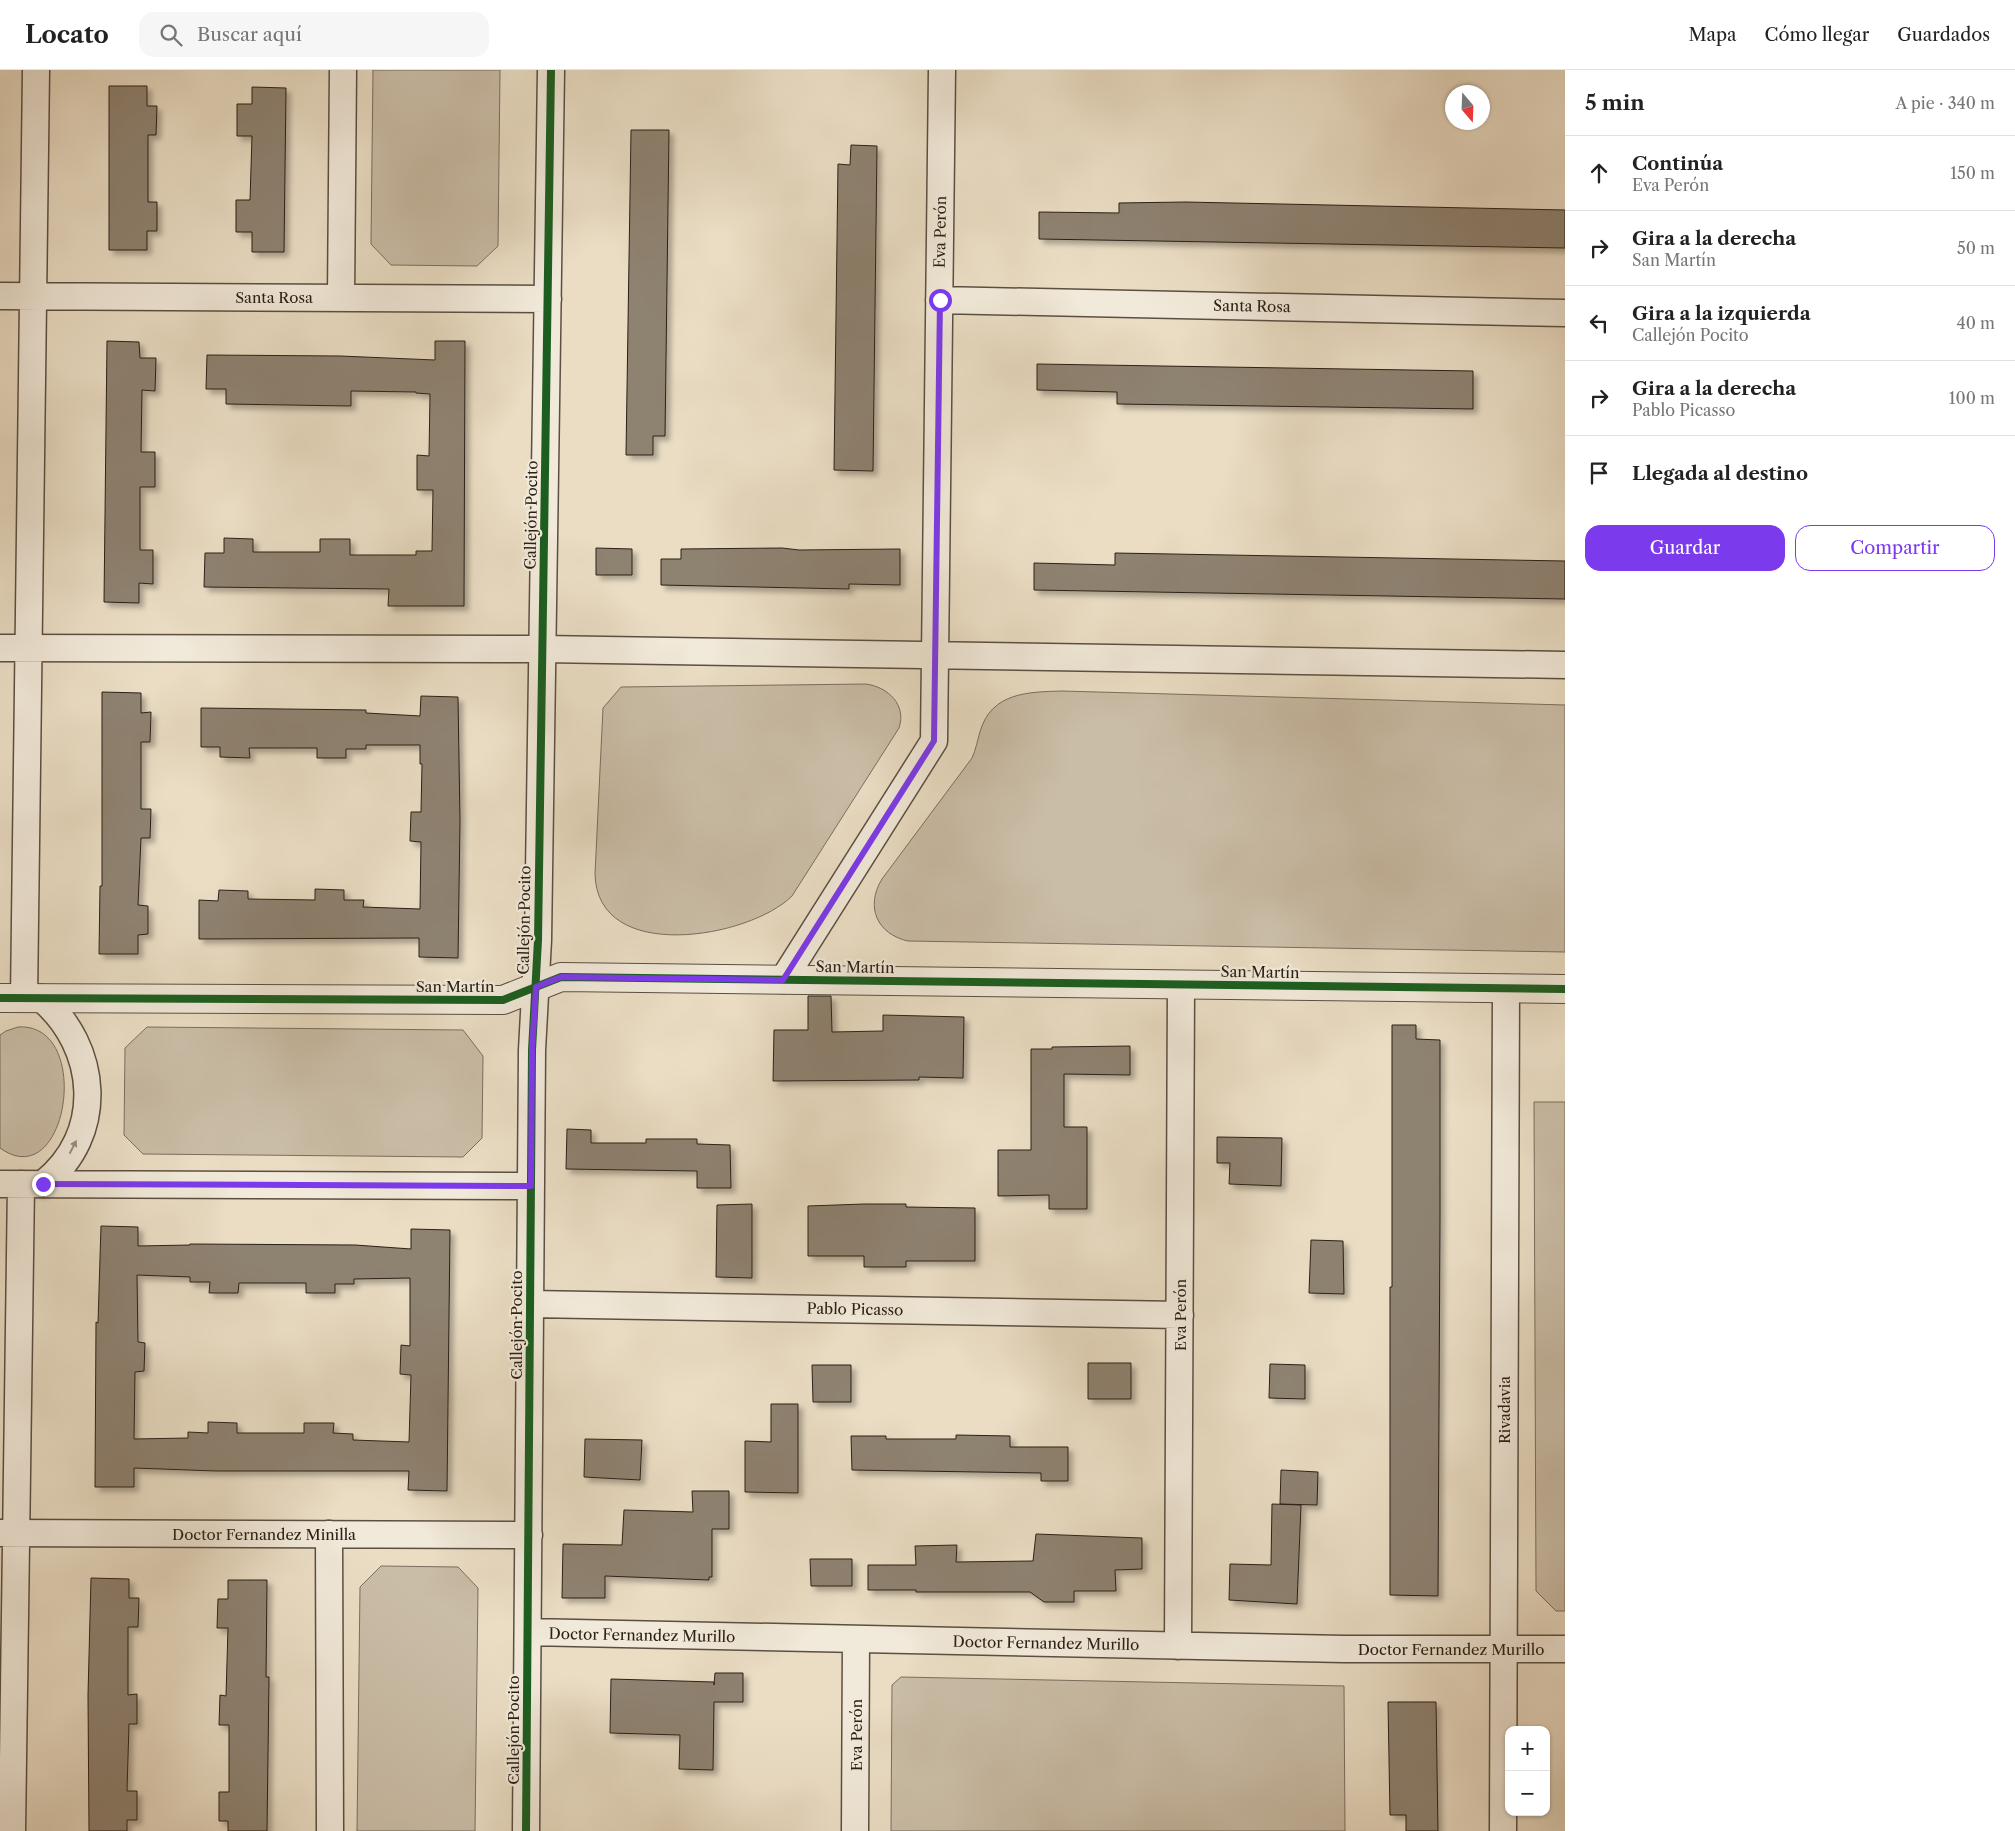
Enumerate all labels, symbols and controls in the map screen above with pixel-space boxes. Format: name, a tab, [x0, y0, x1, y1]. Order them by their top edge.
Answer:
search box	[139, 12, 489, 57]
text: Locato	[25, 20, 109, 49]
icon: search	[157, 21, 185, 49]
text: Buscar aquí	[197, 23, 302, 46]
text: Mapa	[1688, 24, 1737, 46]
text: Cómo llegar	[1765, 24, 1869, 46]
text: Guardados	[1897, 24, 1990, 46]
north arrow	[1445, 85, 1490, 130]
text: 5 min	[1585, 90, 1645, 115]
text: A pie · 340 m	[1895, 93, 1995, 113]
text: Continúa	[1632, 152, 1723, 175]
icon: ahead	[1585, 159, 1613, 187]
text: 150 m	[1950, 163, 1995, 183]
text: Eva Perón	[1632, 175, 1709, 195]
street label: Eva Perón	[930, 195, 950, 268]
text: Gira a la derecha	[1632, 227, 1796, 250]
icon: right	[1585, 234, 1613, 262]
text: 50 m	[1957, 238, 1995, 258]
text: San Martín	[1632, 250, 1716, 270]
street label: Santa Rosa	[235, 288, 313, 307]
route start	[929, 289, 952, 312]
street label: Santa Rosa	[1213, 296, 1291, 316]
text: Gira a la izquierda	[1632, 302, 1811, 325]
icon: left	[1585, 309, 1613, 337]
text: 40 m	[1956, 313, 1995, 333]
text: Callejón Pocito	[1632, 325, 1749, 345]
text: Gira a la derecha	[1632, 377, 1796, 400]
icon: right	[1585, 384, 1613, 412]
text: 100 m	[1949, 388, 1995, 408]
text: Pablo Picasso	[1632, 400, 1735, 420]
icon: arrive	[1585, 459, 1613, 487]
street label: Callejón Pocito	[521, 460, 541, 570]
text: Llegada al destino	[1632, 462, 1808, 485]
button: Guardar	[1585, 525, 1785, 571]
button: Compartir	[1795, 525, 1995, 571]
street label: Callejón Pocito	[514, 865, 534, 975]
street label: San Martín	[815, 957, 895, 977]
street label: San Martín	[1220, 962, 1300, 982]
street label: San Martín	[416, 977, 495, 996]
one-way arrow	[69, 1139, 77, 1154]
route end	[32, 1173, 55, 1196]
street label: Callejón Pocito	[507, 1270, 526, 1380]
street label: Eva Perón	[1171, 1278, 1190, 1351]
street label: Pablo Picasso	[806, 1299, 904, 1319]
street label: Rivadavia	[1495, 1376, 1514, 1444]
street label: Doctor Fernandez Minilla	[172, 1525, 356, 1544]
street label: Doctor Fernandez Murillo	[549, 1624, 735, 1646]
street label: Doctor Fernandez Murillo	[953, 1632, 1139, 1654]
street label: Doctor Fernandez Murillo	[1358, 1640, 1544, 1659]
street label: Callejón Pocito	[504, 1675, 523, 1785]
street label: Eva Perón	[847, 1698, 866, 1771]
map controls	[1505, 1726, 1550, 1816]
button: +	[1505, 1726, 1550, 1771]
button: −	[1505, 1771, 1550, 1816]

